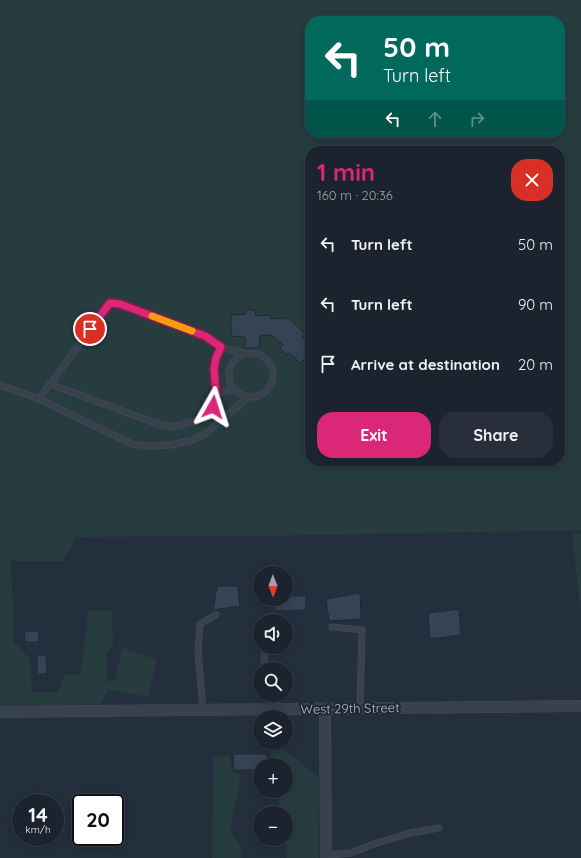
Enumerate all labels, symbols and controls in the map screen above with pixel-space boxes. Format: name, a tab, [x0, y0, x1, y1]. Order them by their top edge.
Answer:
text: 50 m	[383, 29, 450, 64]
icon: left	[317, 32, 369, 84]
text: Turn left	[383, 64, 451, 87]
icon: left	[382, 108, 404, 130]
icon: ahead	[424, 108, 446, 130]
icon: right	[466, 108, 488, 130]
text: 1 min	[317, 157, 375, 187]
button: close	[511, 159, 553, 201]
text: 160 m · 20:36	[317, 187, 393, 203]
icon: left	[317, 233, 339, 255]
text: Turn left	[351, 235, 413, 254]
text: 50 m	[518, 235, 553, 254]
icon: left	[317, 293, 339, 315]
text: Turn left	[351, 295, 413, 314]
text: 90 m	[518, 295, 553, 314]
pin	[73, 312, 107, 346]
icon: arrive	[79, 318, 101, 340]
icon: arrive	[317, 353, 339, 375]
text: Arrive at destination	[351, 355, 500, 374]
text: 20 m	[518, 355, 553, 374]
position arrow	[192, 386, 234, 428]
button: Exit	[317, 412, 431, 458]
button: Share	[439, 412, 553, 458]
north arrow	[253, 566, 293, 606]
map controls	[253, 566, 293, 846]
button: sound	[253, 614, 293, 654]
button: search	[253, 662, 293, 702]
street label: West 29th Street	[300, 699, 400, 717]
button: layers	[253, 710, 293, 750]
button: +	[253, 758, 293, 798]
speed limit sign: 20	[72, 794, 124, 846]
text: 14	[28, 802, 48, 827]
button: −	[253, 806, 293, 846]
text: km/h	[25, 823, 51, 836]

